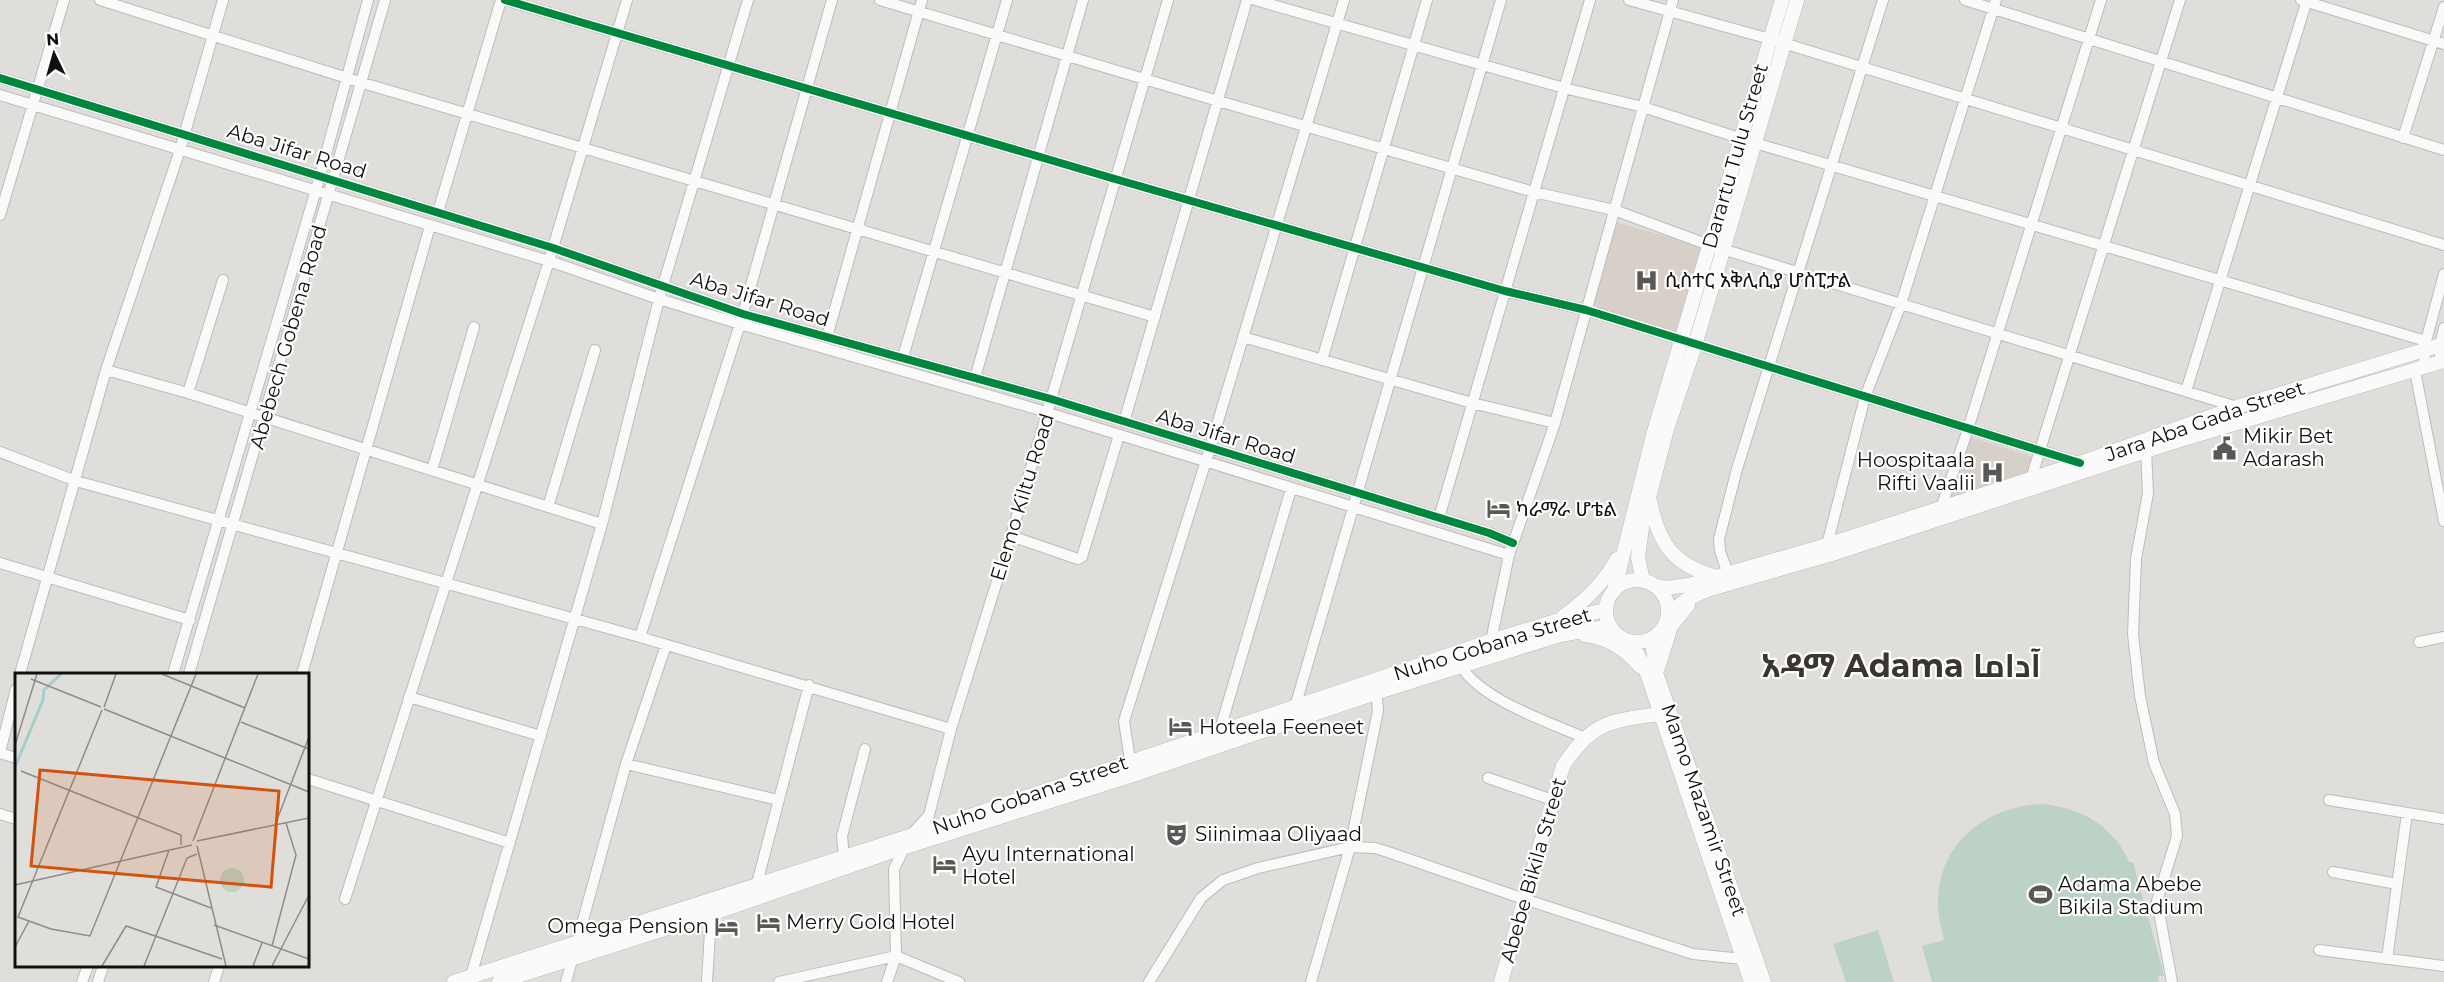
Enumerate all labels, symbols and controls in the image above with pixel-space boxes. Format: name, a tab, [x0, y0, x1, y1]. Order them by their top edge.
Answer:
north arrow	[24, 24, 84, 84]
text: N	[45, 30, 60, 50]
street label: Darartu Tulu Street	[1697, 61, 1773, 251]
street label: Aba Jifar Road	[225, 118, 369, 184]
street label: Abebech Gobena Road	[244, 222, 332, 452]
street label: Aba Jifar Road	[688, 266, 832, 332]
hospital icon: ሲስተር አቅሊሲያ ሆስፒታል	[1634, 267, 1660, 293]
place label: ሲስተር አቅሊሲያ ሆስፒታል	[1665, 268, 1851, 292]
street label: Jara Aba Gada Street	[2101, 376, 2308, 467]
street label: Aba Jifar Road	[1154, 403, 1298, 469]
street label: Elemo Kiltu Road	[985, 410, 1059, 584]
place label: Mikir Bet Adarash	[2243, 424, 2333, 471]
public building icon: Mikir Bet Adarash	[2212, 435, 2238, 461]
place label: Hoospitaala Rifti Vaalii	[1857, 448, 1975, 495]
hospital icon: Hoospitaala Rifti Vaalii	[1980, 459, 2006, 485]
hotel icon: ካራማራ ሆቴል	[1485, 496, 1511, 522]
place label: ካራማራ ሆቴል	[1516, 497, 1617, 521]
street label: Nuho Gobana Street	[1390, 603, 1594, 685]
district label: አዳማ Adama آداما	[1761, 646, 2041, 685]
inset map	[15, 673, 309, 967]
street label: Mamo Mazamir Street	[1656, 701, 1752, 919]
hotel icon: Hoteela Feeneet	[1168, 714, 1194, 740]
place label: Hoteela Feeneet	[1199, 715, 1364, 739]
street label: Nuho Gobana Street	[929, 750, 1131, 840]
street label: Abebe Bikila Street	[1495, 775, 1571, 965]
theatre icon: Siinimaa Oliyaad	[1164, 821, 1190, 847]
place label: Siinimaa Oliyaad	[1195, 822, 1362, 846]
place label: Ayu International Hotel	[962, 842, 1135, 889]
hotel icon: Ayu International Hotel	[931, 852, 957, 878]
place label: Adama Abebe Bikila Stadium	[2058, 872, 2204, 919]
sports icon: Adama Abebe Bikila Stadium	[2027, 882, 2053, 908]
hotel icon: Merry Gold Hotel	[755, 909, 781, 935]
place label: Merry Gold Hotel	[786, 910, 955, 934]
hotel icon: Omega Pension	[714, 913, 740, 939]
place label: Omega Pension	[547, 914, 709, 938]

